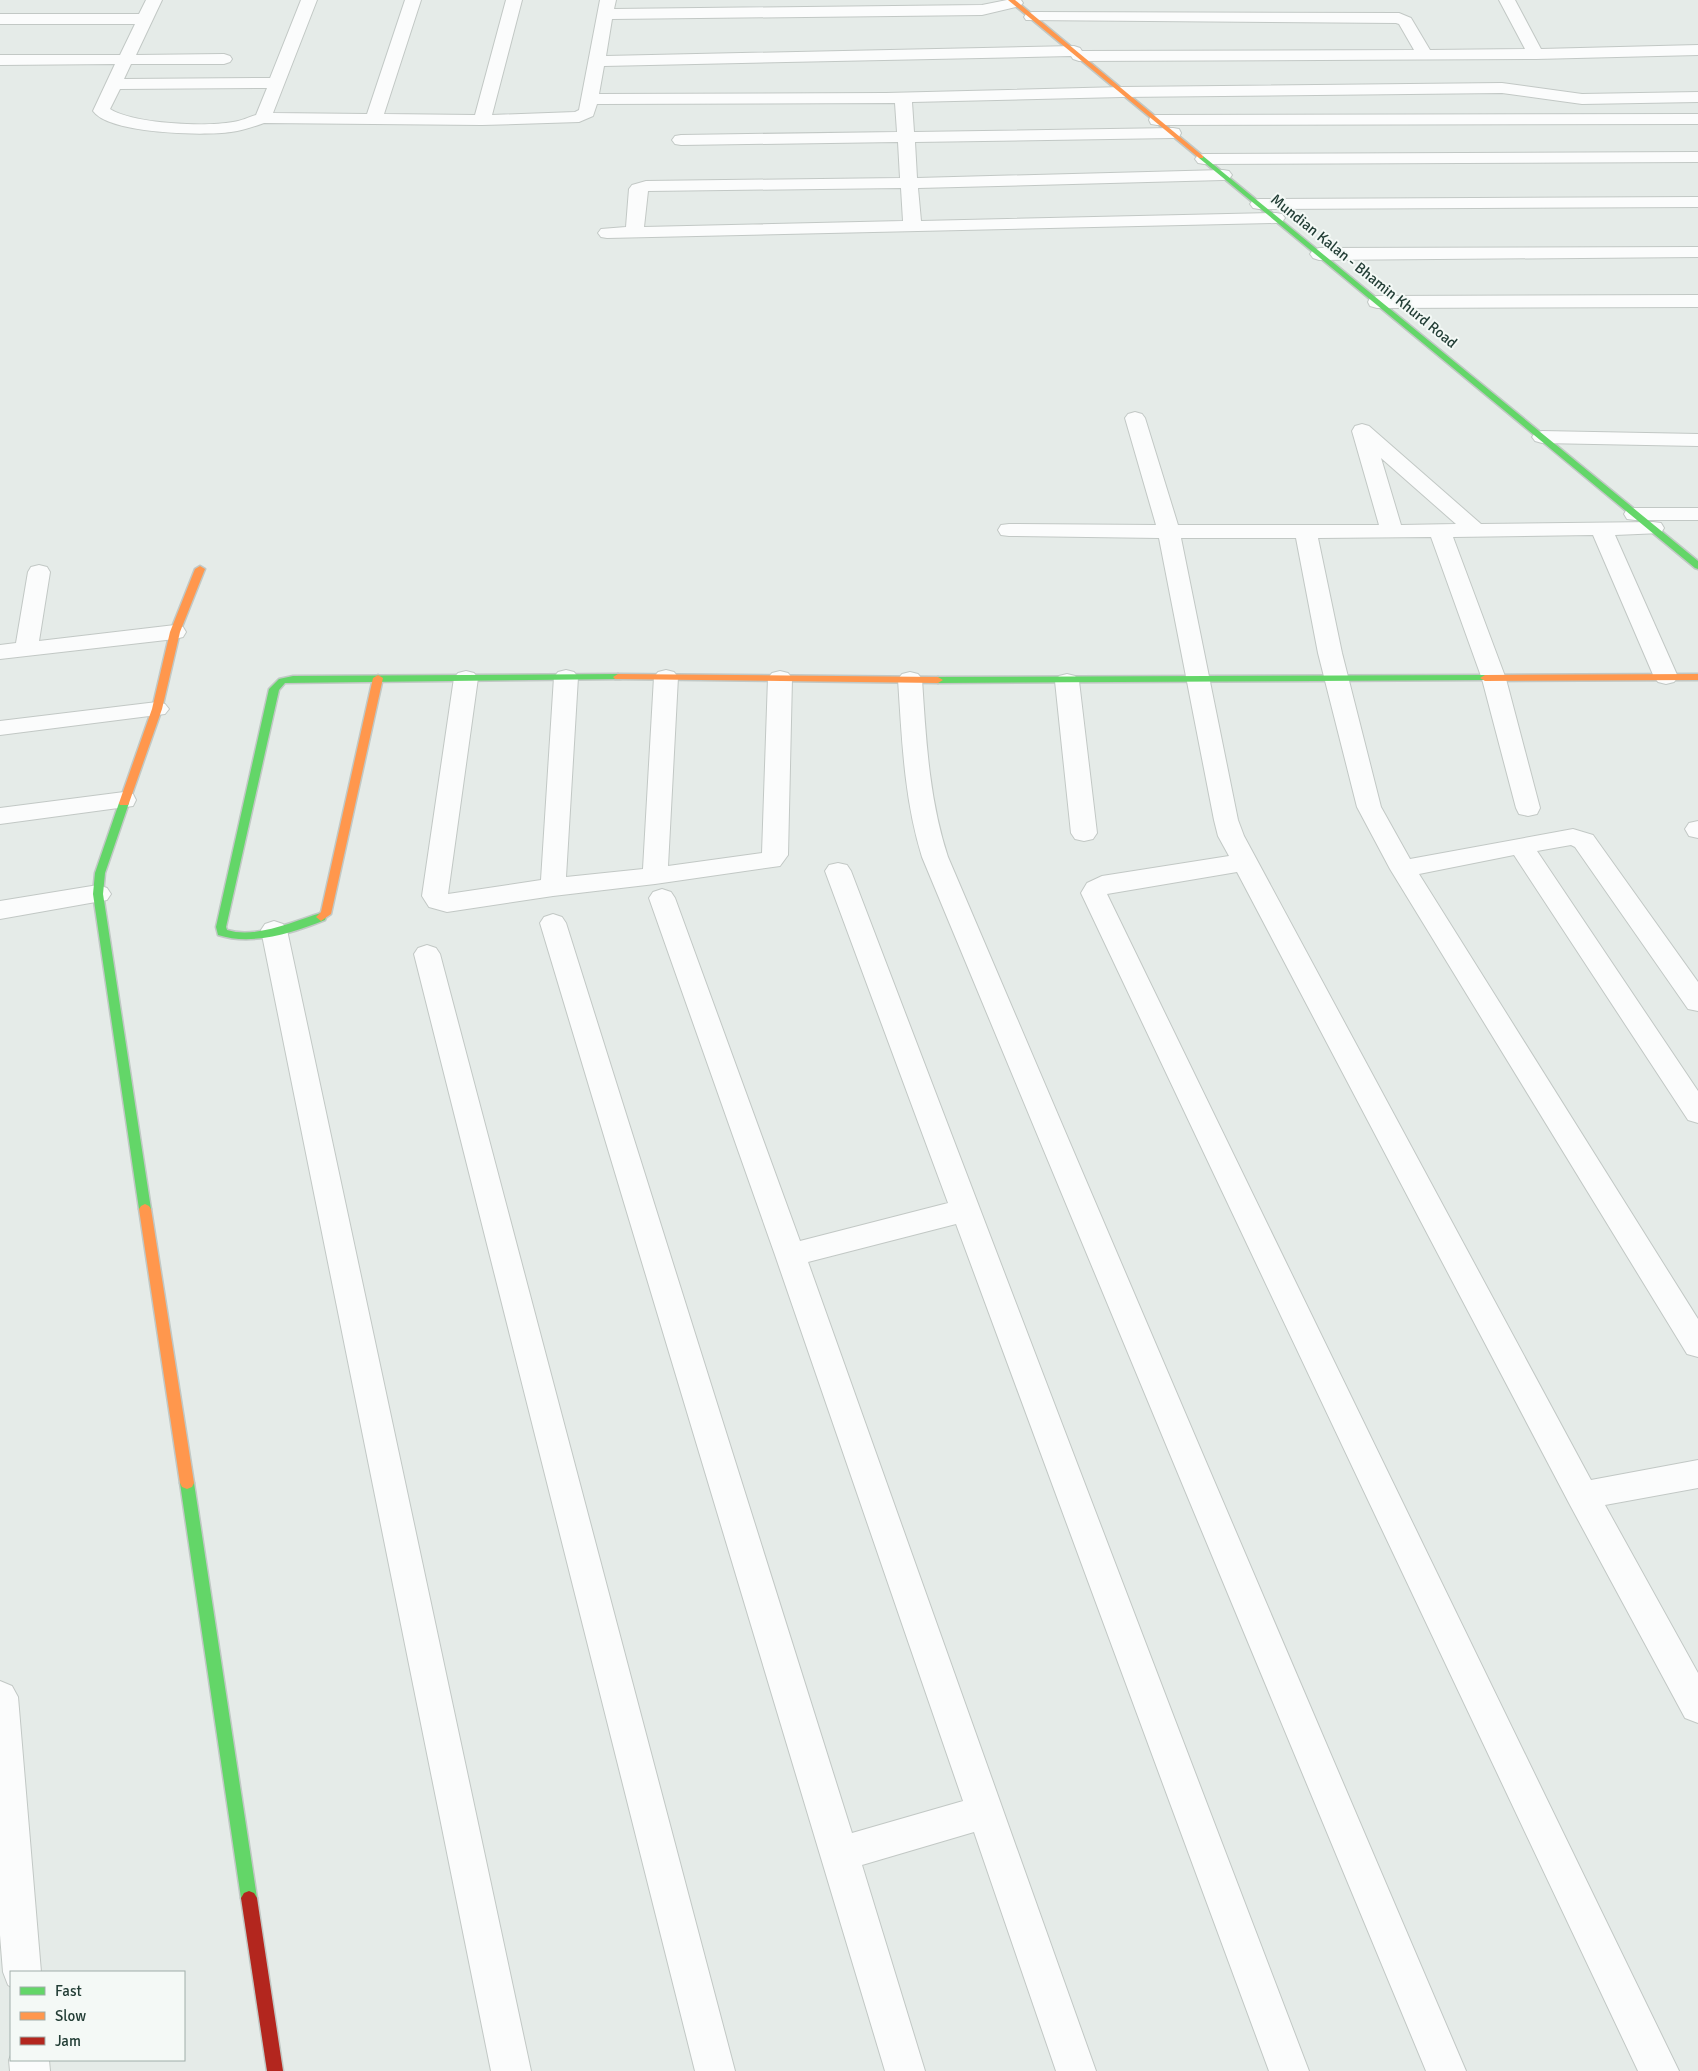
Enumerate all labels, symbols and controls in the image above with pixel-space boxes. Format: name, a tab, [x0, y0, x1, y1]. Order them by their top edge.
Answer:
street label: Mundian Kalan - Bhamin Khurd Road	[1267, 190, 1461, 352]
legend	[10, 1971, 185, 2061]
text: Fast	[55, 1982, 82, 2000]
text: Slow	[55, 2007, 86, 2025]
text: Jam	[55, 2032, 81, 2050]

